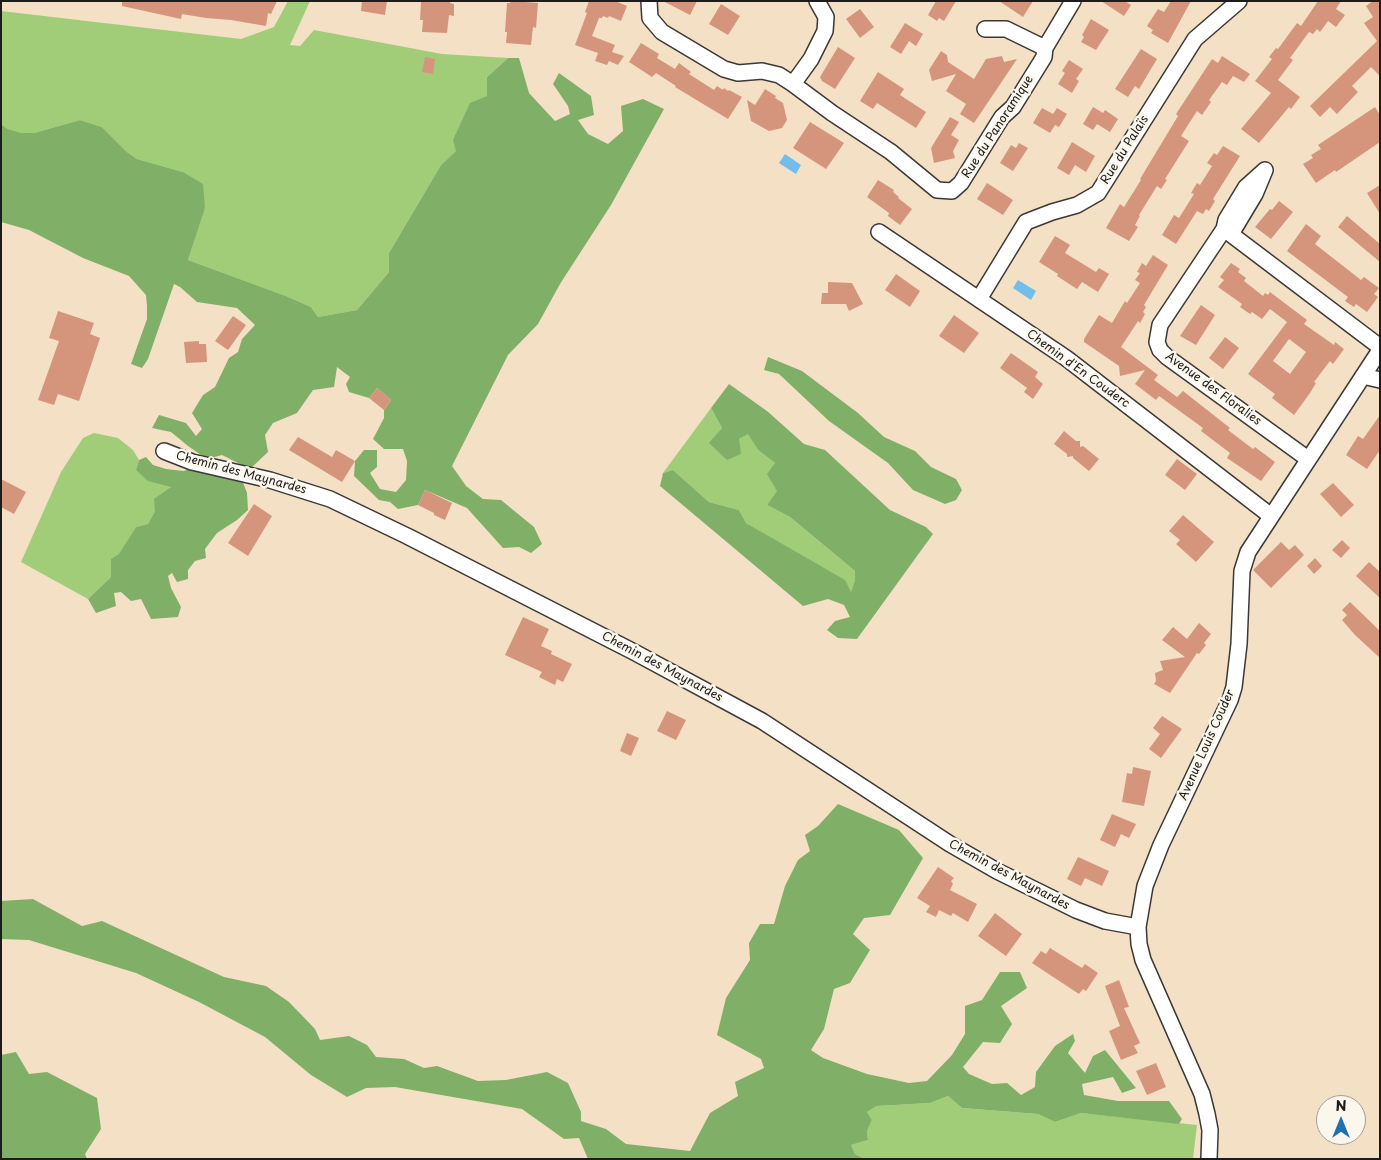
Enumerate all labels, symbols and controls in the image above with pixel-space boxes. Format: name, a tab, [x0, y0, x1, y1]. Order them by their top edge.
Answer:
street label: Rue du Panoramique	[959, 73, 1037, 181]
street label: Rue du Palaïs	[1098, 113, 1152, 187]
street label: Chemin d'En Couderc	[1024, 327, 1132, 411]
street label: Avenue des Floralies	[1162, 349, 1264, 429]
street label: Chemin des Maynardes	[174, 449, 308, 497]
street label: Chemin des Maynardes	[599, 629, 725, 705]
street label: Avenue Louis Couder	[1176, 688, 1238, 802]
street label: Chemin des Maynardes	[946, 837, 1072, 913]
north arrow	[1316, 1095, 1366, 1145]
text: N	[1335, 1095, 1347, 1116]

